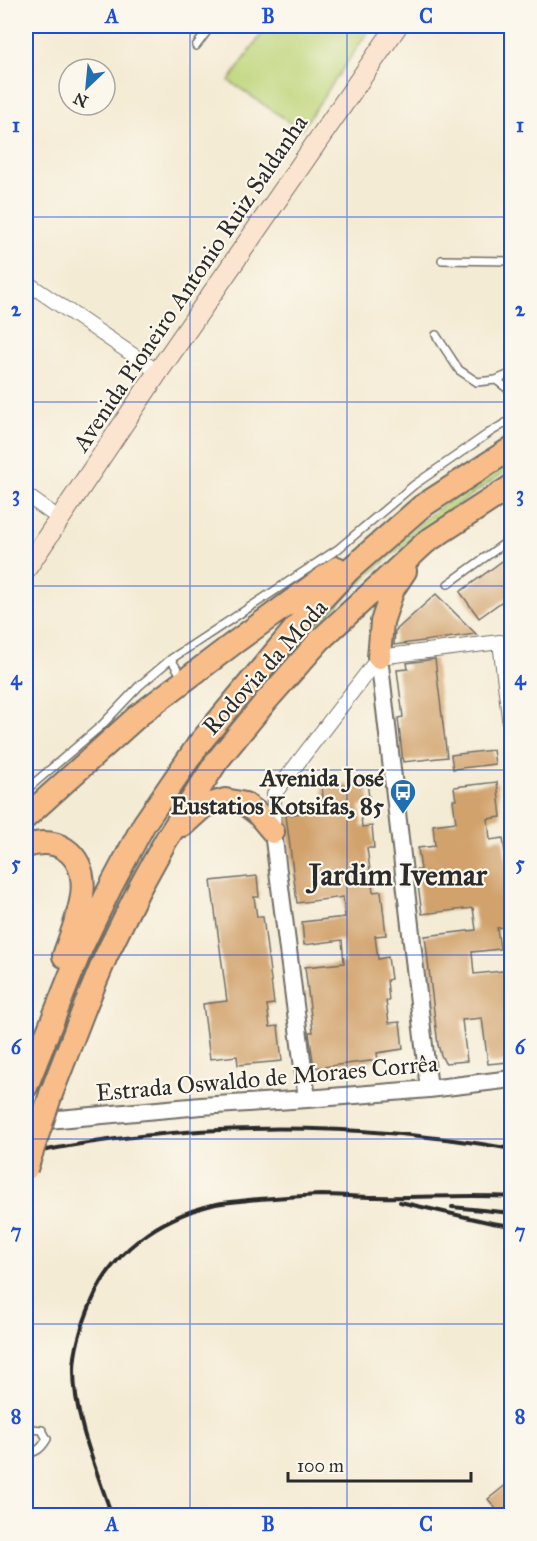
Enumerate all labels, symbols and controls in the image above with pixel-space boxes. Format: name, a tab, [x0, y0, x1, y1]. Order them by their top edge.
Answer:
text: A	[103, 4, 119, 28]
text: B	[261, 4, 275, 28]
text: C	[419, 4, 433, 28]
north arrow	[57, 57, 117, 117]
text: N	[70, 88, 91, 112]
street label: Avenida Pioneiro Antonio Ruiz Saldanha	[65, 108, 315, 458]
text: 1	[12, 113, 20, 137]
text: 1	[516, 113, 524, 137]
text: 2	[11, 297, 22, 321]
text: 2	[515, 297, 526, 321]
text: 3	[12, 482, 20, 507]
text: 3	[516, 482, 524, 507]
street label: Rodovia da Moda	[196, 592, 335, 741]
text: 4	[10, 666, 22, 691]
text: 4	[514, 666, 526, 691]
place label: Avenida José Eustatios Kotsifas, 85	[170, 763, 385, 821]
bus stop icon: Avenida José Eustatios Kotsifas, 85	[388, 777, 418, 815]
text: 5	[11, 851, 21, 875]
text: 5	[515, 851, 525, 875]
district label: Jardim Ivemar	[305, 857, 488, 894]
text: 6	[11, 1035, 23, 1059]
text: 6	[515, 1035, 527, 1059]
street label: Estrada Oswaldo de Moraes Corrêa	[95, 1048, 440, 1108]
text: 7	[11, 1219, 22, 1243]
text: 7	[515, 1219, 526, 1243]
text: 8	[11, 1404, 21, 1428]
text: 8	[515, 1404, 525, 1428]
scale bar	[288, 1445, 471, 1483]
text: 100 m	[297, 1455, 344, 1477]
text: A	[103, 1512, 119, 1536]
text: B	[261, 1512, 275, 1536]
text: C	[419, 1512, 433, 1536]

